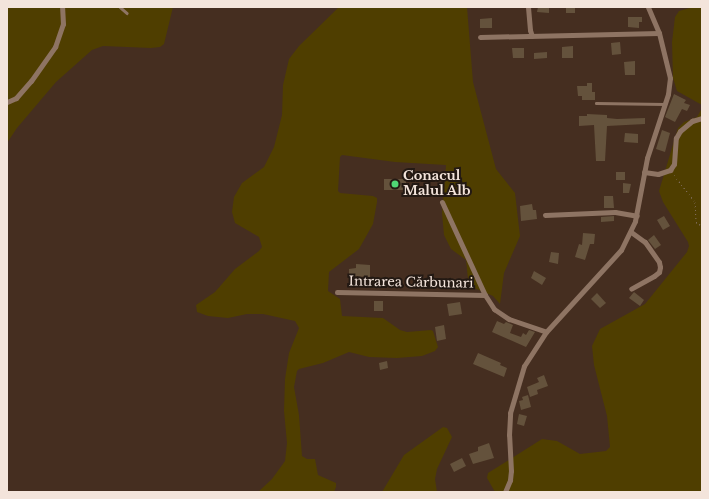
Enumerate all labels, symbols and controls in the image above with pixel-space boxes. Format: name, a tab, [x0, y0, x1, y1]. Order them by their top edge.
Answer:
place label: Conacul Malul Alb	[403, 169, 471, 200]
marker: Conacul Malul Alb	[390, 179, 400, 189]
street label: Intrarea Cărbunari	[348, 274, 474, 292]

